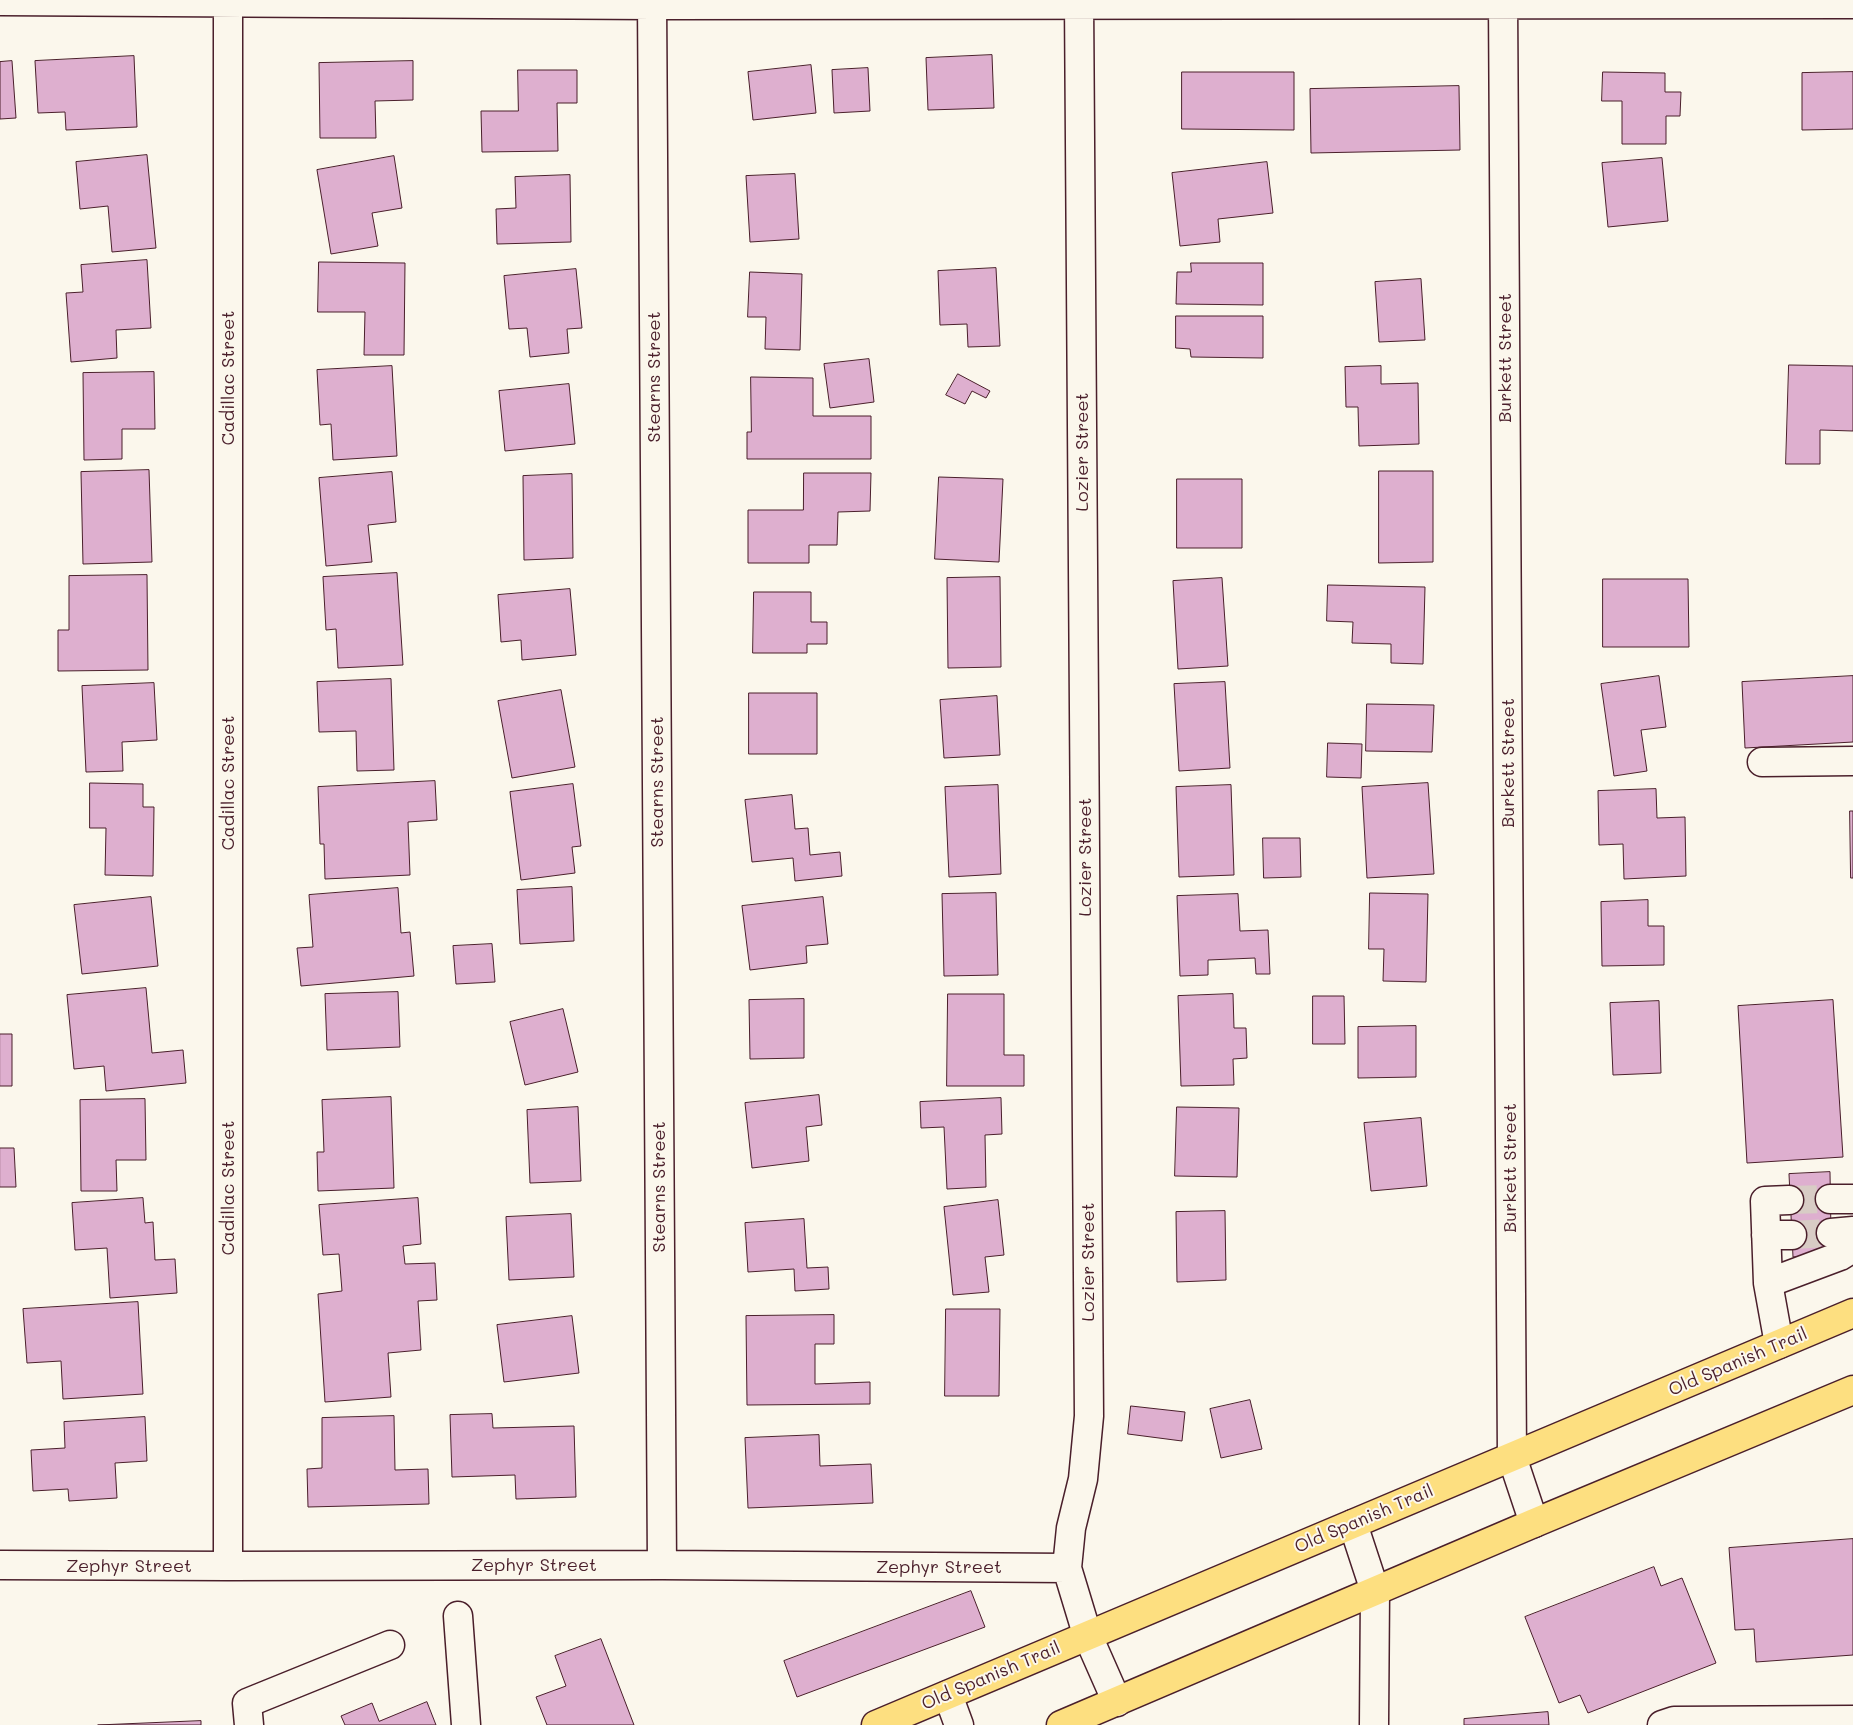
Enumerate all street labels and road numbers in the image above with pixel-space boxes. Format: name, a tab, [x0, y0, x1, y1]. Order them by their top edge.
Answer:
street label: Burkett Street	[1494, 293, 1516, 423]
street label: Cadillac Street	[217, 311, 239, 445]
street label: Stearns Street	[643, 311, 665, 443]
street label: Lozier Street	[1071, 393, 1093, 511]
street label: Burkett Street	[1497, 698, 1519, 828]
street label: Cadillac Street	[217, 716, 239, 850]
street label: Stearns Street	[646, 716, 668, 848]
street label: Lozier Street	[1074, 798, 1096, 916]
street label: Burkett Street	[1499, 1103, 1521, 1233]
street label: Cadillac Street	[217, 1121, 239, 1255]
street label: Stearns Street	[648, 1121, 670, 1253]
street label: Lozier Street	[1077, 1203, 1099, 1321]
street label: Old Spanish Trail	[1665, 1323, 1811, 1401]
street label: Old Spanish Trail	[1291, 1480, 1437, 1558]
street label: Zephyr Street	[471, 1554, 597, 1576]
street label: Zephyr Street	[66, 1555, 192, 1577]
street label: Zephyr Street	[876, 1556, 1002, 1578]
street label: Old Spanish Trail	[918, 1637, 1064, 1715]

